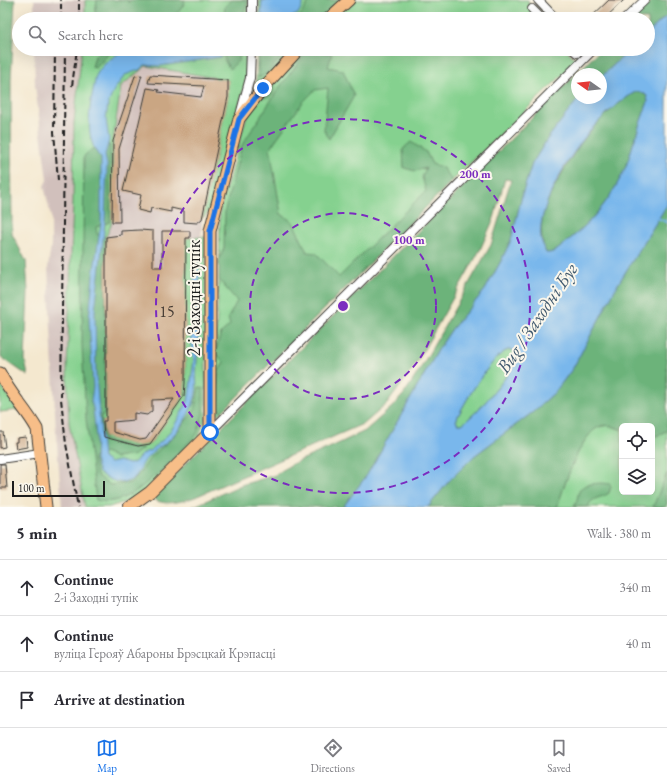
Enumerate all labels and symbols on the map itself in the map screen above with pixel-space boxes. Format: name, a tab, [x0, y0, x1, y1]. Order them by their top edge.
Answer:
north arrow	[571, 68, 607, 104]
route end	[254, 79, 272, 97]
text: 200 m	[459, 166, 491, 182]
text: 100 m	[393, 232, 425, 248]
street label: 2-і Заходні тупік	[182, 239, 205, 356]
water label: Bug / Заходні Буг	[490, 258, 583, 379]
centre of rings	[336, 299, 350, 313]
house number: 15	[159, 301, 175, 322]
route start	[201, 423, 219, 441]
scale bar	[12, 479, 105, 498]

